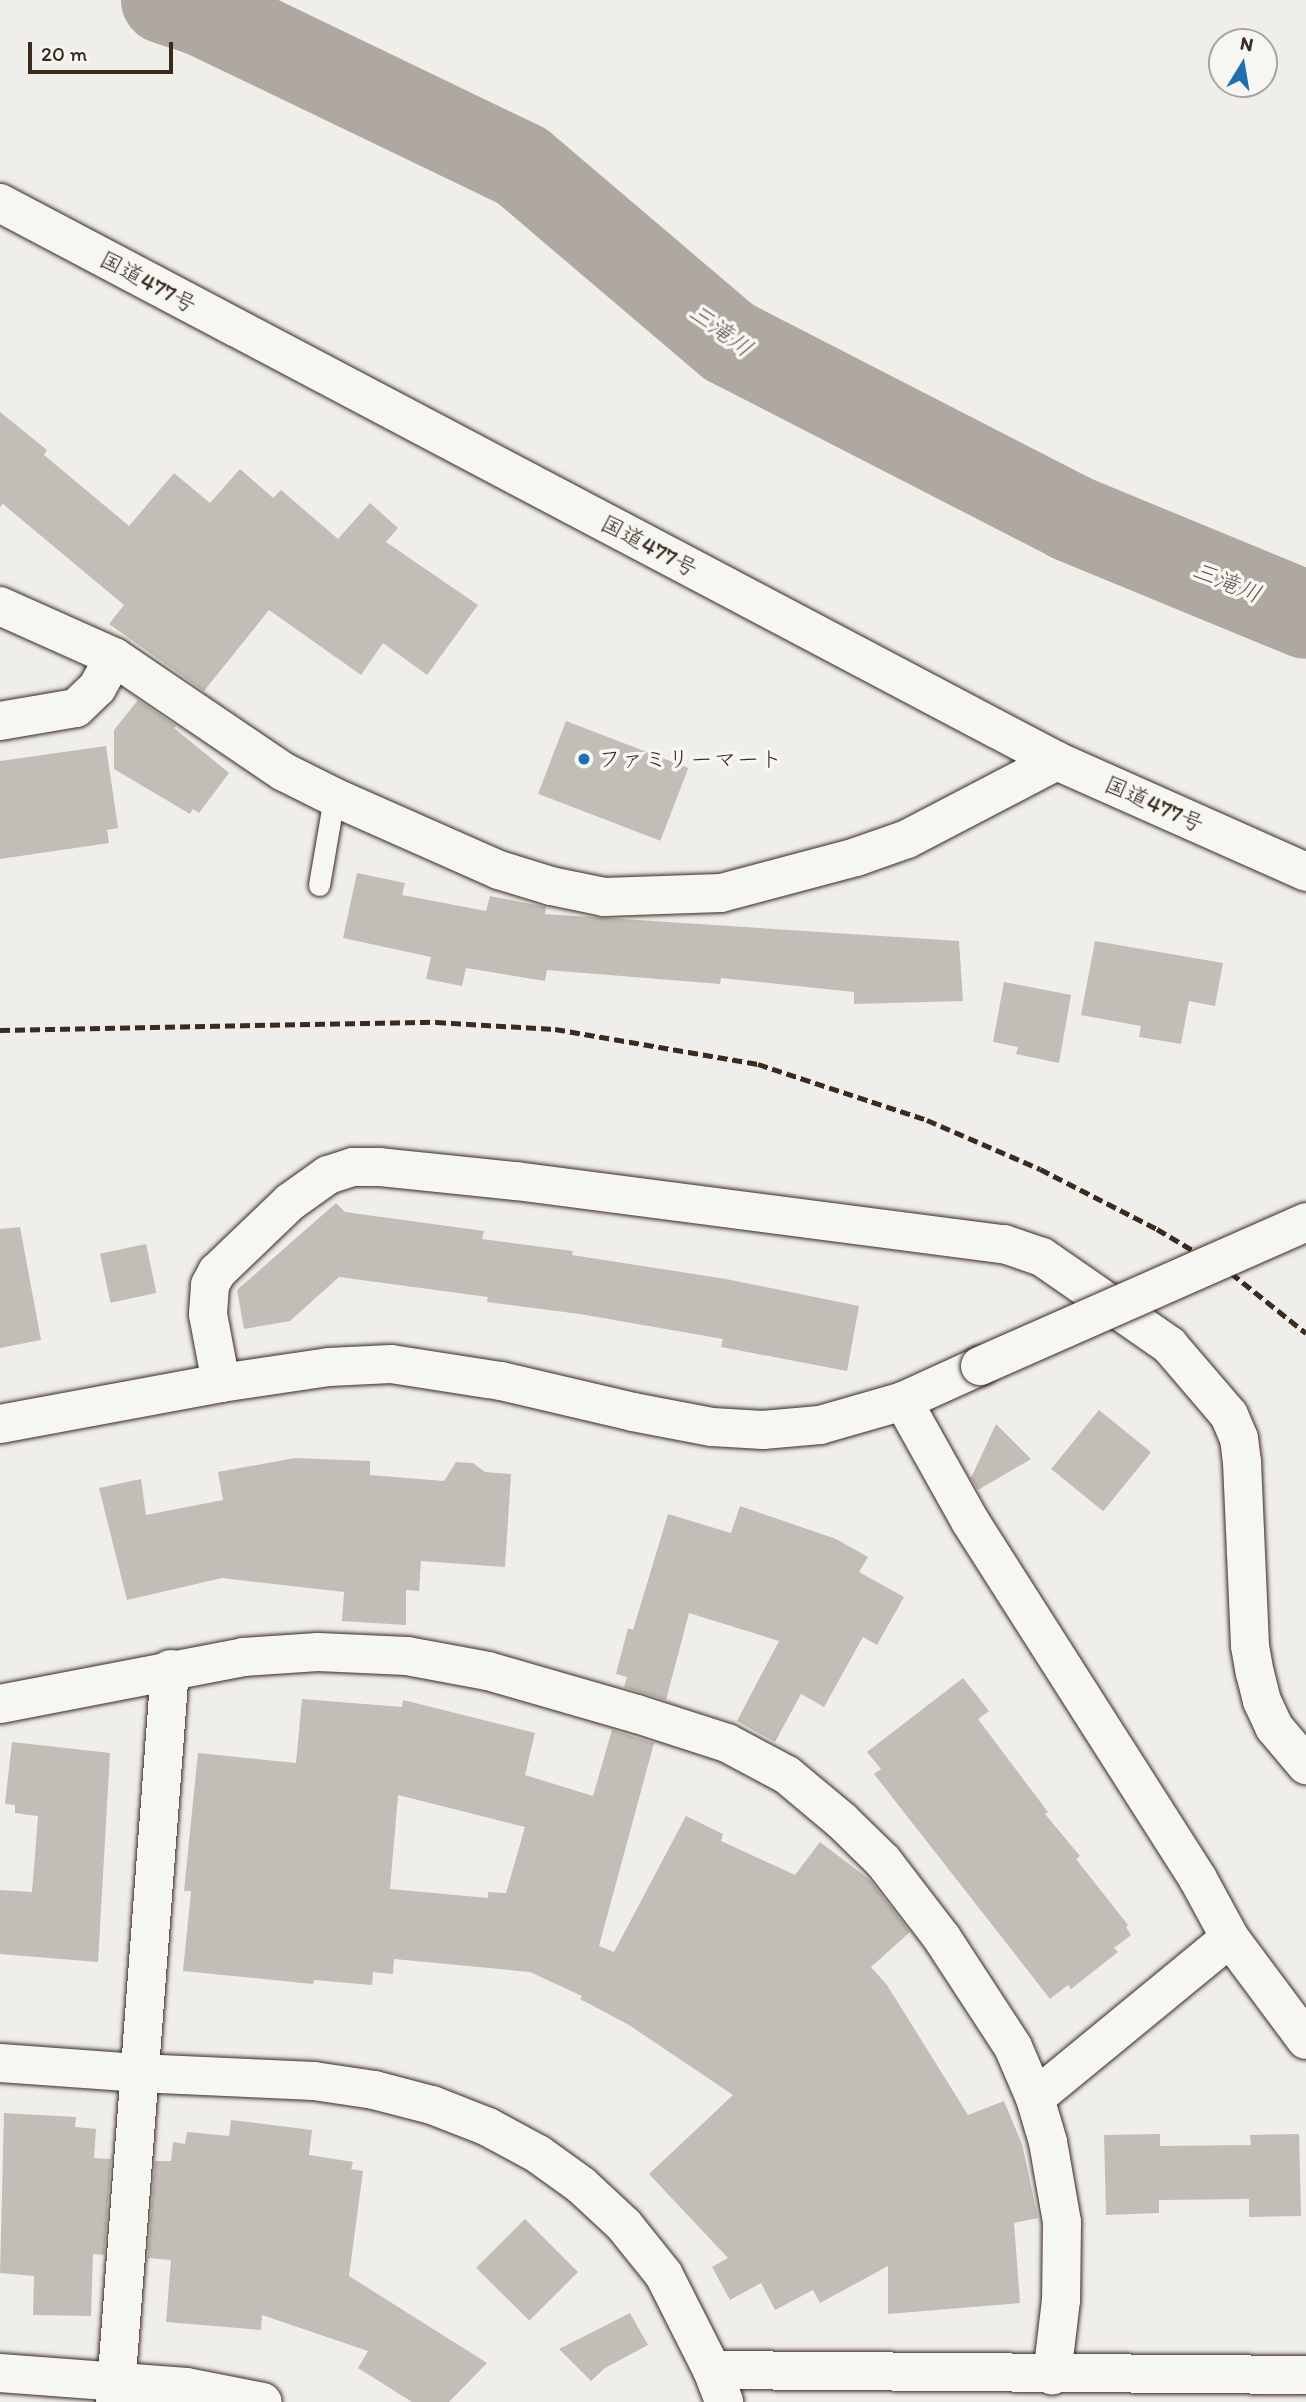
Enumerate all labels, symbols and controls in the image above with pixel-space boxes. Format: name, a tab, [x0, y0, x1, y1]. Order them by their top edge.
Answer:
scale bar	[32, 28, 177, 72]
north arrow	[1208, 28, 1278, 98]
text: N	[1238, 31, 1255, 56]
text: 20 m	[41, 41, 87, 66]
street label: 国道477号	[95, 245, 201, 319]
water label: 三滝川	[683, 297, 759, 363]
street label: 国道477号	[596, 509, 702, 583]
water label: 三滝川	[1188, 555, 1266, 609]
place label: ファミリーマート	[598, 745, 782, 773]
marker: ファミリーマート	[576, 751, 592, 767]
street label: 国道477号	[1100, 770, 1208, 838]

